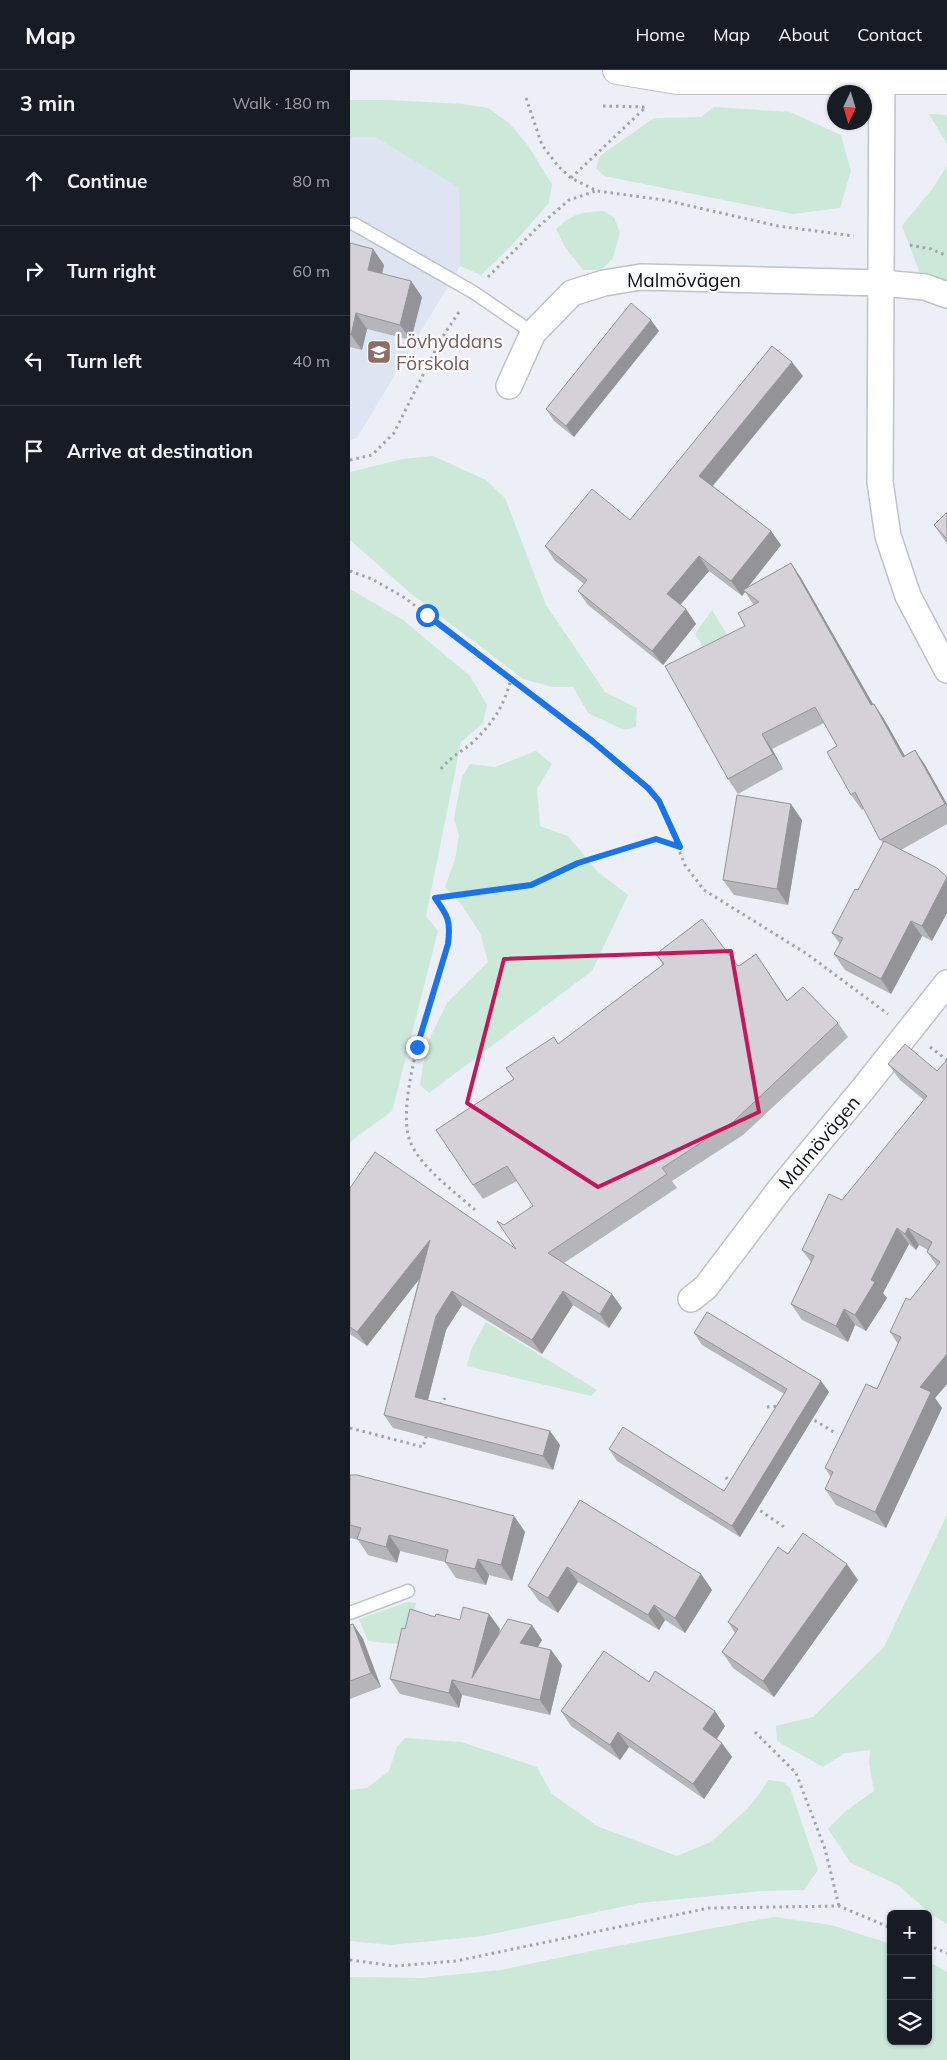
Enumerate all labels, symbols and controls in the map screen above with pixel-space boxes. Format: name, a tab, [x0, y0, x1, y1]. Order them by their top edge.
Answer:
text: Map	[25, 20, 76, 50]
text: Home	[635, 23, 685, 46]
text: Map	[713, 23, 750, 46]
text: About	[778, 23, 829, 46]
text: Contact	[857, 23, 922, 46]
north arrow	[827, 85, 872, 130]
text: 3 min	[20, 90, 75, 116]
text: Walk · 180 m	[232, 93, 330, 113]
icon: ahead	[20, 167, 48, 195]
text: Continue	[67, 169, 147, 193]
text: 80 m	[293, 171, 330, 191]
icon: right	[20, 257, 48, 285]
text: Turn right	[67, 259, 156, 283]
text: 60 m	[293, 261, 330, 281]
street label: Malmövägen	[627, 268, 741, 292]
place label: Lövhyddans Förskola	[396, 329, 503, 375]
school or university icon: Lövhyddans Förskola	[366, 339, 392, 365]
icon: left	[20, 347, 48, 375]
text: Turn left	[67, 349, 142, 373]
text: 40 m	[293, 351, 330, 371]
icon: arrive	[20, 437, 48, 465]
text: Arrive at destination	[67, 439, 253, 463]
route start	[416, 604, 439, 627]
route end	[406, 1036, 429, 1059]
street label: Malmövägen	[773, 1091, 865, 1193]
map controls	[887, 1910, 932, 2045]
button: +	[887, 1910, 932, 1955]
button: −	[887, 1955, 932, 2000]
button: layers	[887, 2000, 932, 2045]

